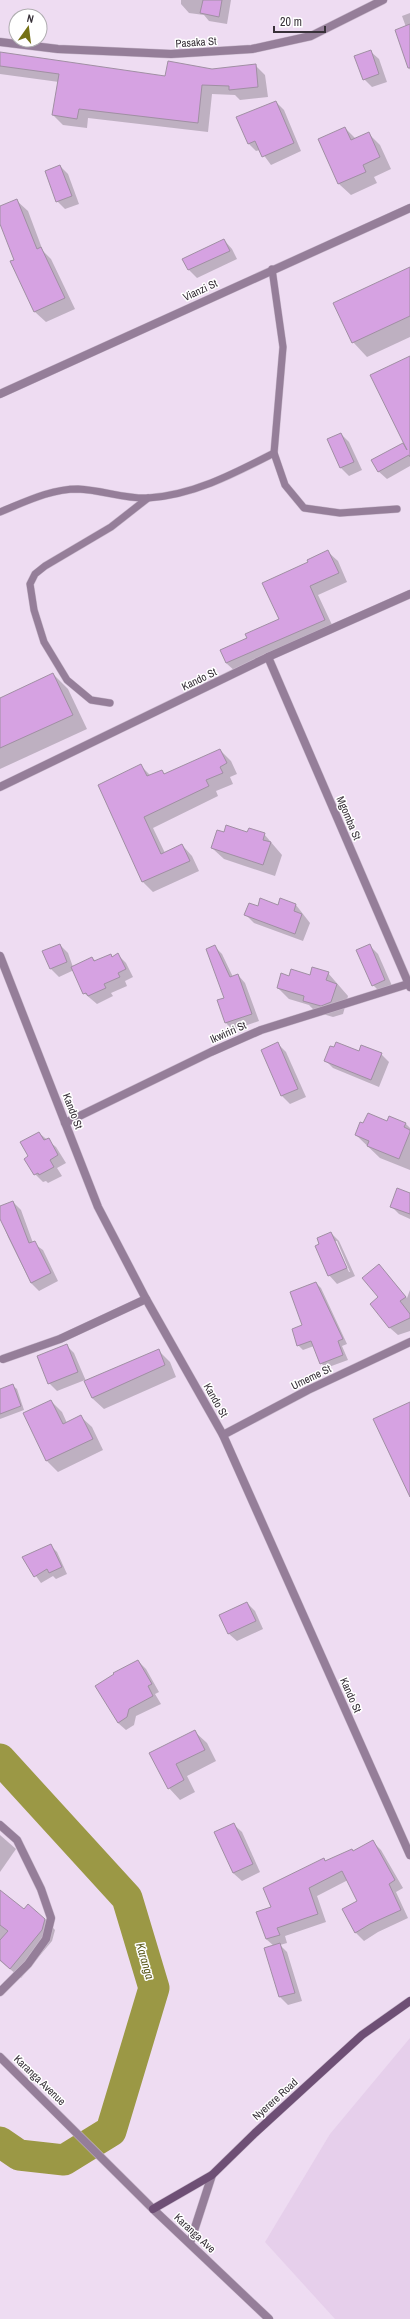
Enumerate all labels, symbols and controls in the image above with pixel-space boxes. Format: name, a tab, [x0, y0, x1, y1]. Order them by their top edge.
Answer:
north arrow	[8, 8, 48, 48]
scale bar	[274, 8, 325, 34]
text: N	[26, 11, 35, 26]
text: 20 m	[280, 14, 302, 30]
street label: Pasaka St	[175, 34, 217, 50]
street label: Vianzi St	[181, 276, 220, 304]
street label: Kando St	[179, 664, 219, 693]
street label: Mgomba St	[334, 794, 365, 842]
street label: Ikwiriri St	[208, 1018, 249, 1046]
street label: Kando St	[60, 1091, 86, 1131]
street label: Umeme St	[289, 1361, 334, 1393]
street label: Kando St	[201, 1380, 232, 1420]
street label: Kando St	[337, 1675, 365, 1715]
water label: Karanga	[132, 1941, 158, 1982]
street label: Karanga Avenue	[11, 2052, 69, 2108]
street label: Nyerere Road	[249, 2075, 301, 2123]
street label: Karanga Ave	[171, 2210, 219, 2256]

